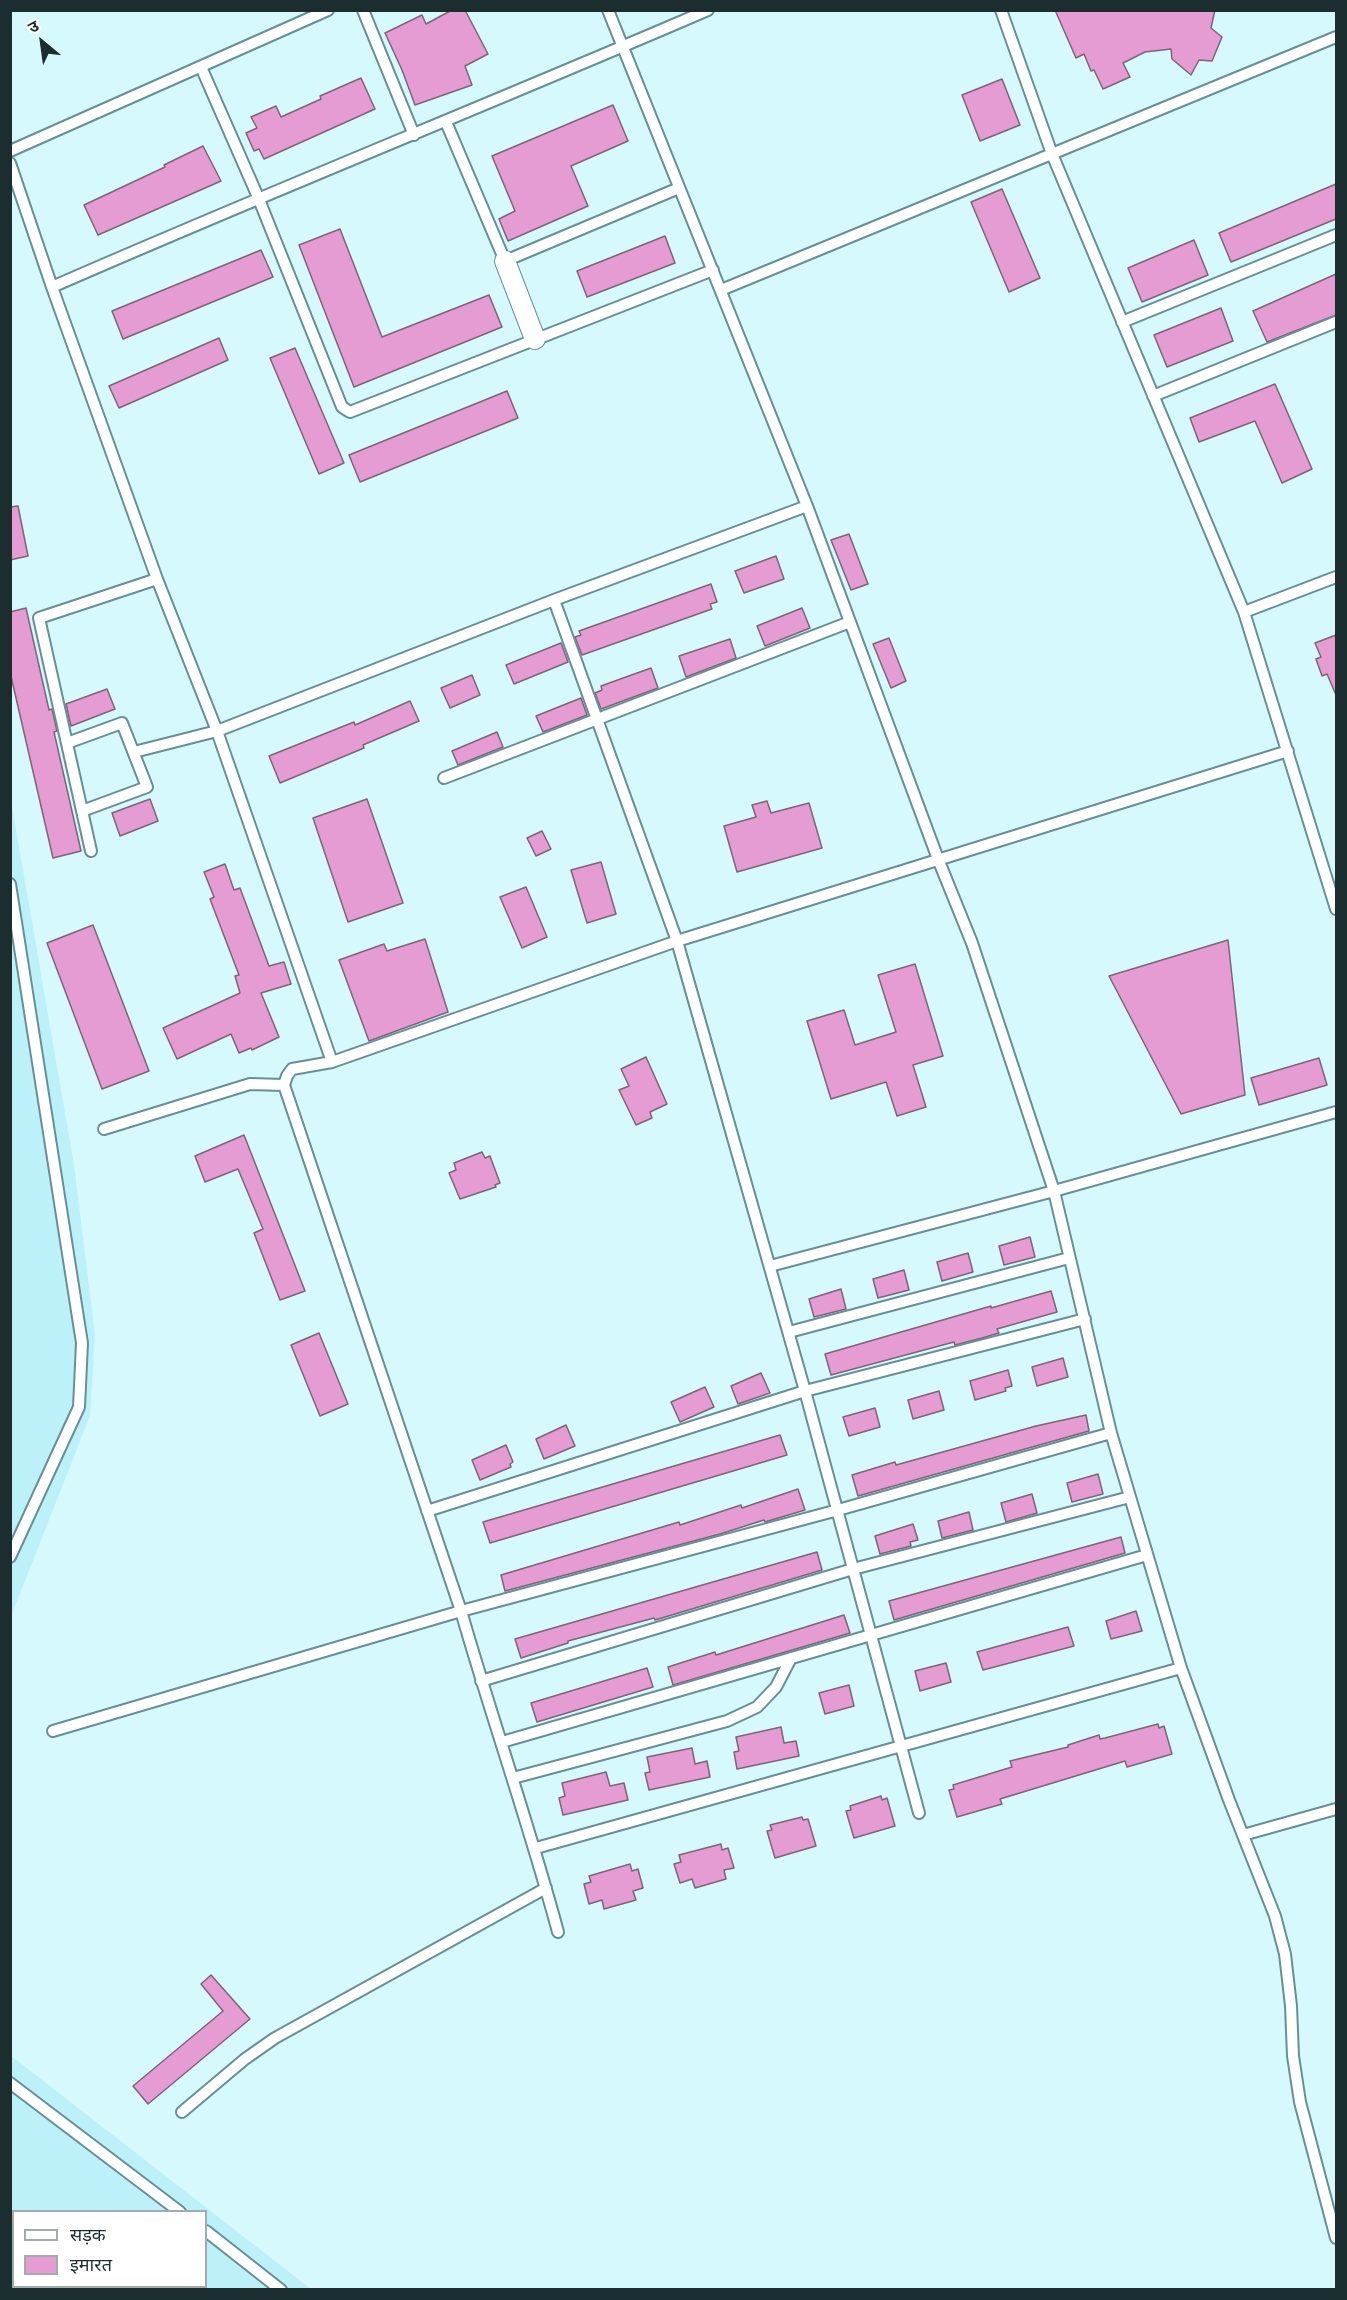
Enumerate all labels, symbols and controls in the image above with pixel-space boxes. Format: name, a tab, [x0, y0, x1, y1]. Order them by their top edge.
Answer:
north arrow	[12, 12, 72, 72]
text: उ	[24, 14, 43, 38]
legend	[12, 2210, 207, 2288]
text: सड़क	[70, 2222, 106, 2246]
text: इमारत	[70, 2252, 112, 2276]

